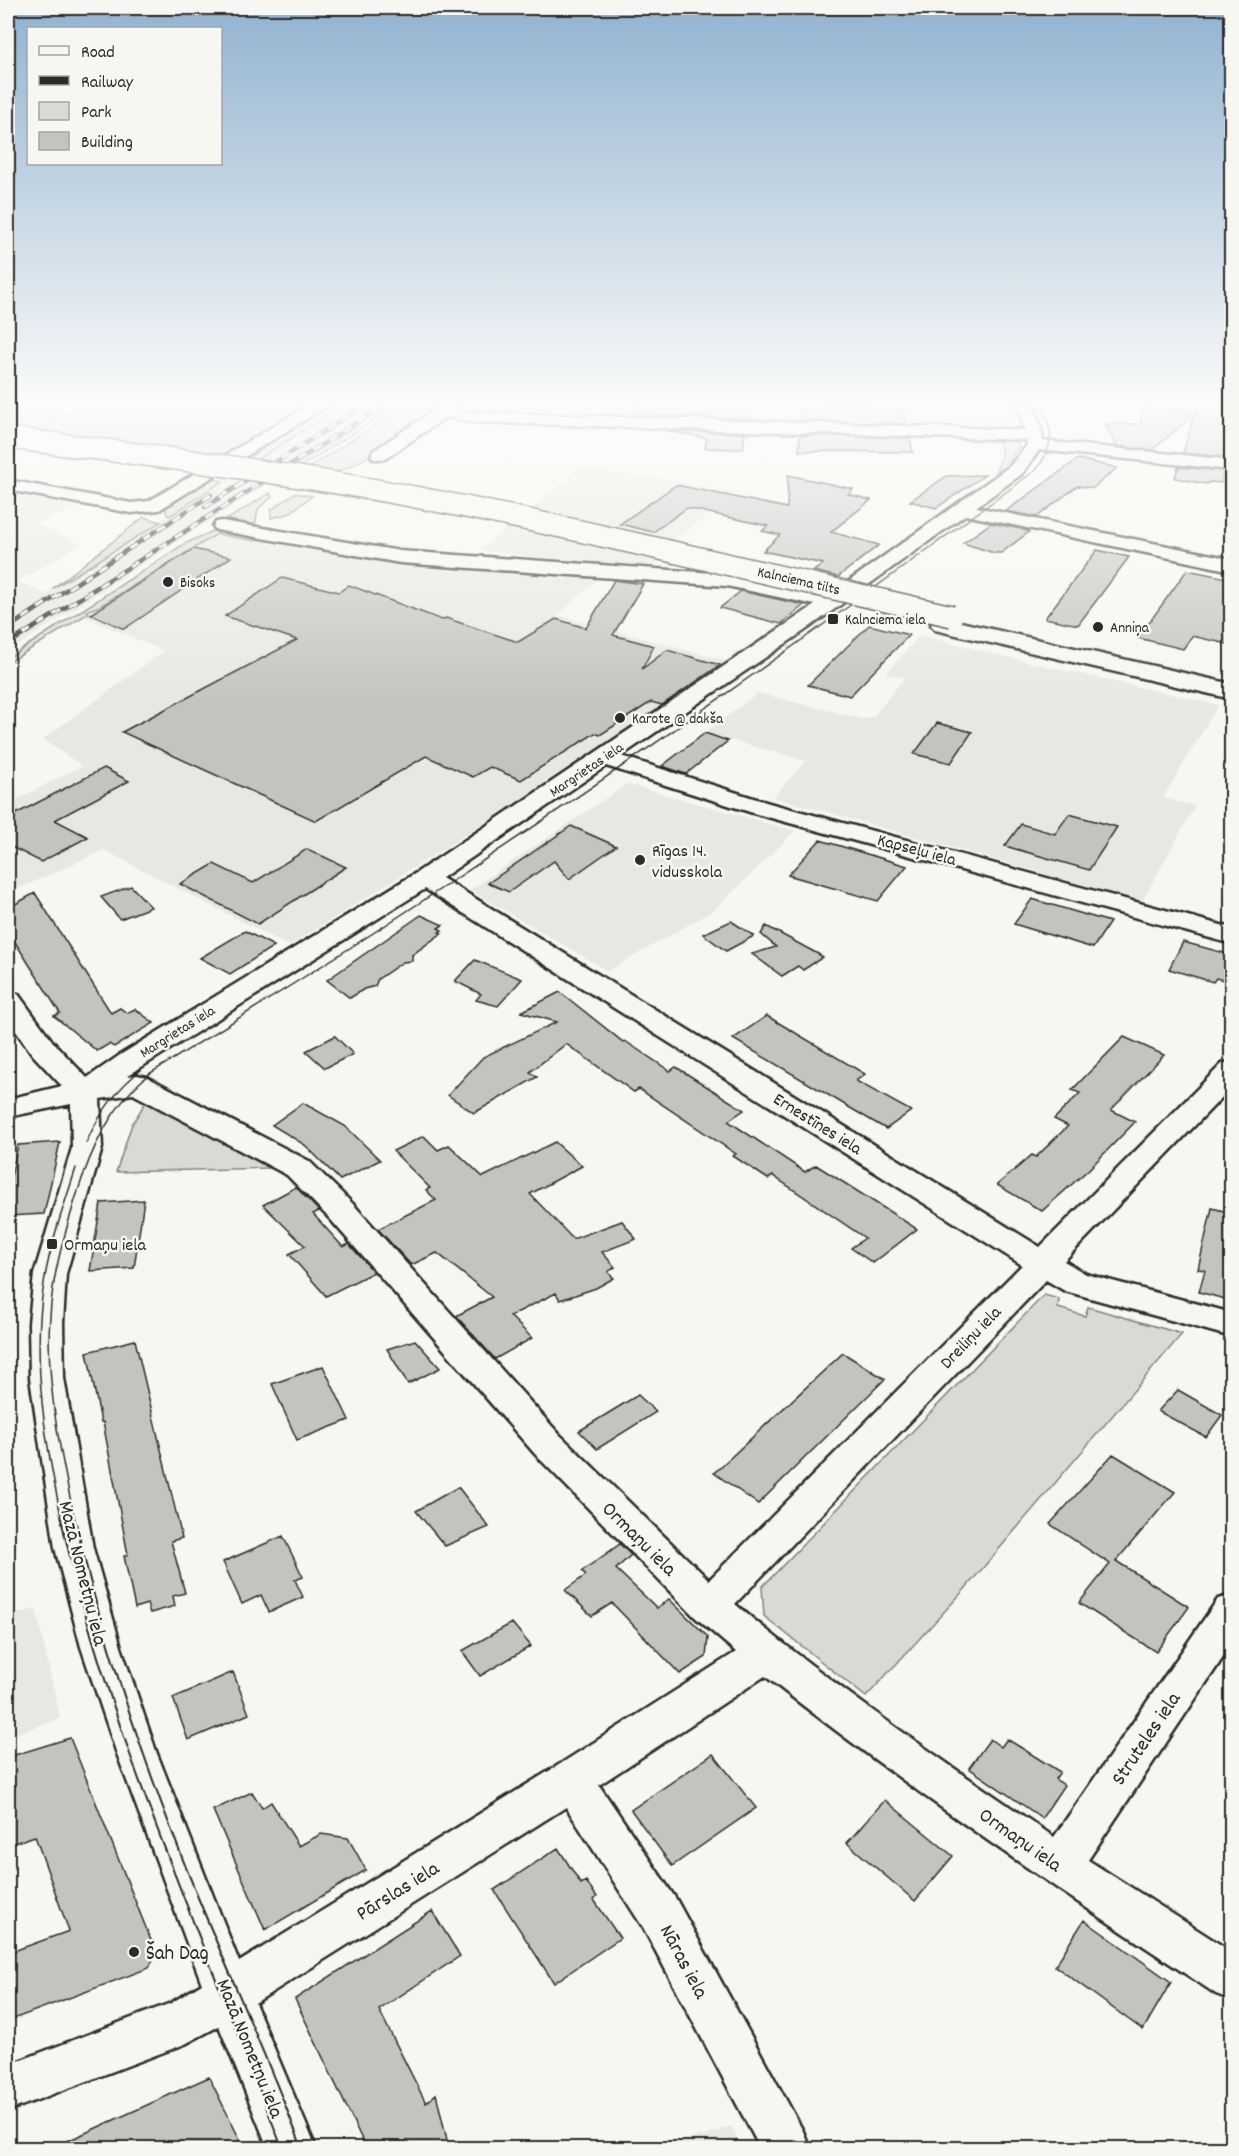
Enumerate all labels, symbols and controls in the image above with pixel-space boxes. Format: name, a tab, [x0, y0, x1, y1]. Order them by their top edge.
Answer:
legend	[27, 27, 222, 165]
text: Road	[81, 41, 115, 66]
text: Railway	[81, 71, 134, 96]
text: Park	[81, 101, 112, 126]
text: Building	[81, 131, 133, 156]
street label: Kalnciema tilts	[755, 562, 842, 602]
place label: Bisoks	[180, 573, 215, 595]
marker: Bisoks	[161, 575, 175, 589]
place label: Kalnciema iela	[845, 610, 927, 632]
marker: Kalnciema iela	[826, 612, 840, 626]
place label: Anniņa	[1110, 618, 1150, 640]
marker: Anniņa	[1091, 620, 1105, 634]
place label: Karote @ dakša	[632, 709, 724, 731]
marker: Karote @ dakša	[613, 711, 627, 725]
street label: Margrietas iela	[546, 737, 629, 804]
street label: Kapseļu iela	[874, 829, 959, 874]
place label: Rīgas 14. vidusskola	[652, 840, 723, 886]
marker: Rīgas 14. vidusskola	[633, 853, 647, 867]
street label: Margrietas iela	[136, 1000, 221, 1065]
street label: Ernestīnes iela	[767, 1088, 866, 1163]
place label: Ormaņu iela	[64, 1234, 147, 1259]
marker: Ormaņu iela	[45, 1237, 59, 1251]
street label: Dreiliņu iela	[935, 1301, 1009, 1376]
street label: Ormaņu iela	[593, 1496, 683, 1585]
street label: Mazā Nometņu iela	[49, 1498, 114, 1650]
street label: Struteles iela	[1105, 1686, 1190, 1792]
street label: Ormaņu iela	[972, 1802, 1068, 1882]
street label: Pārslas iela	[351, 1855, 447, 1930]
street label: Nāras iela	[650, 1920, 715, 2006]
place label: Šah Dag	[146, 1940, 209, 1970]
marker: Šah Dag	[127, 1945, 141, 1959]
street label: Mazā Nometņu iela	[207, 1975, 290, 2124]

